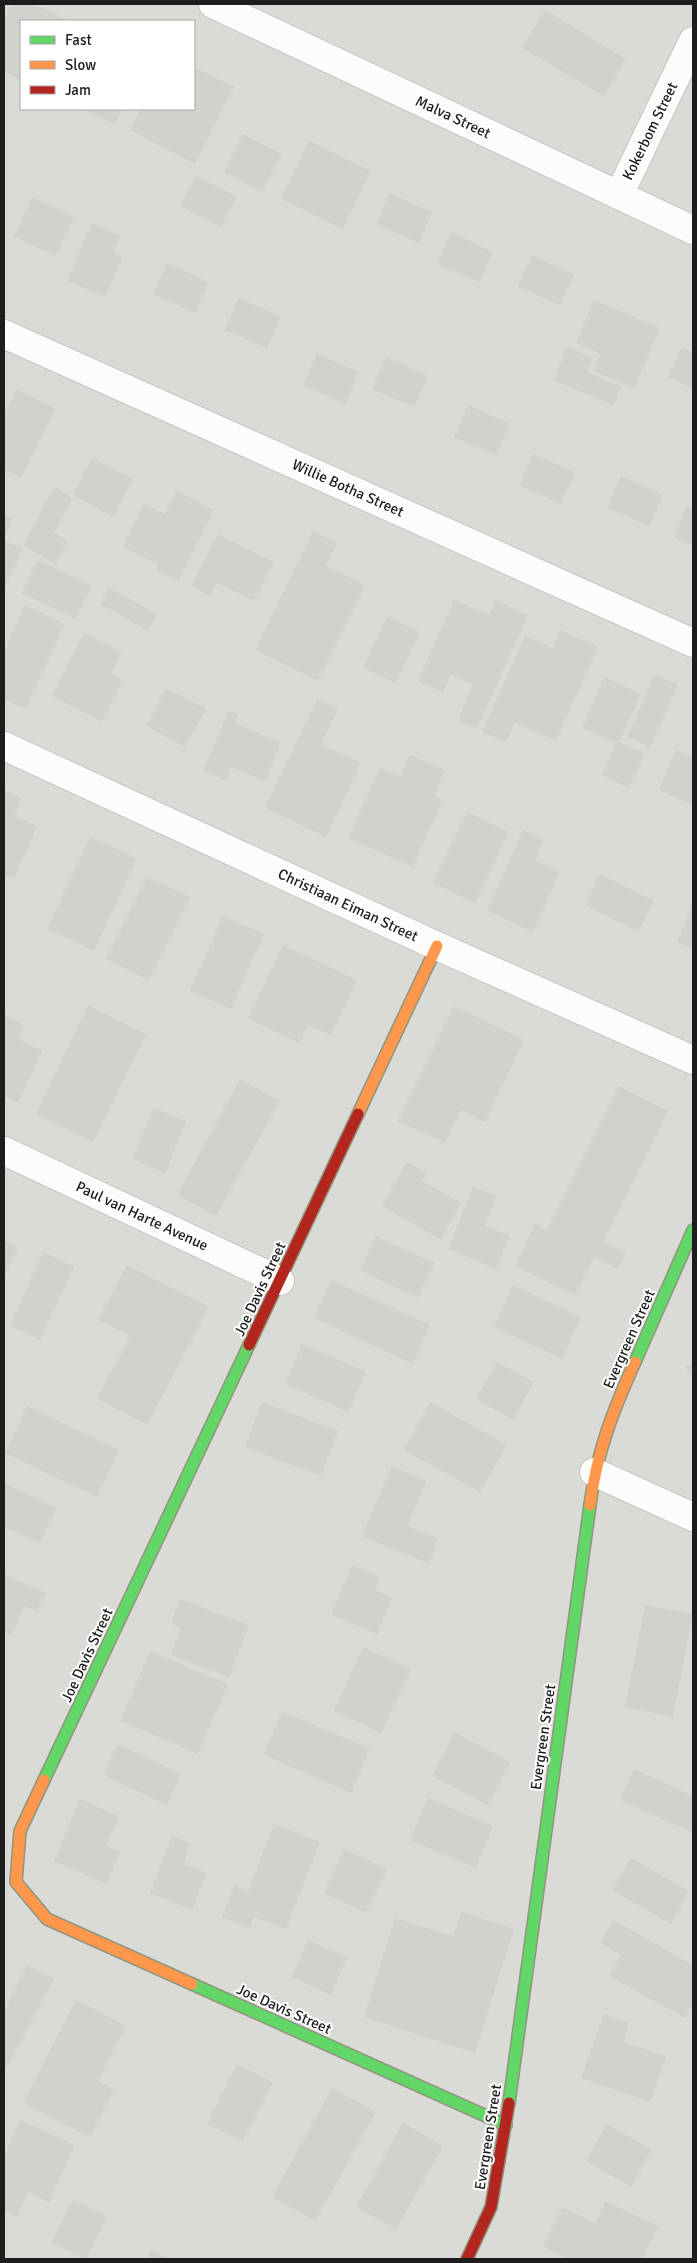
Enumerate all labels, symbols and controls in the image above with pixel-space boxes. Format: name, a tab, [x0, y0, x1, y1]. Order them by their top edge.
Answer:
legend	[20, 20, 195, 110]
text: Fast	[65, 31, 92, 49]
text: Slow	[65, 56, 96, 74]
street label: Kokerbom Street	[619, 79, 681, 183]
text: Jam	[65, 81, 91, 99]
street label: Malva Street	[413, 92, 493, 142]
street label: Willie Botha Street	[289, 455, 407, 521]
street label: Christiaan Eiman Street	[275, 865, 421, 945]
street label: Paul van Harte Avenue	[73, 1177, 211, 1255]
street label: Joe Davis Street	[230, 1239, 290, 1339]
street label: Evergreen Street	[599, 1287, 659, 1391]
street label: Joe Davis Street	[57, 1605, 117, 1705]
street label: Evergreen Street	[527, 1683, 559, 1791]
street label: Joe Davis Street	[234, 1980, 334, 2038]
street label: Evergreen Street	[471, 2083, 505, 2191]

